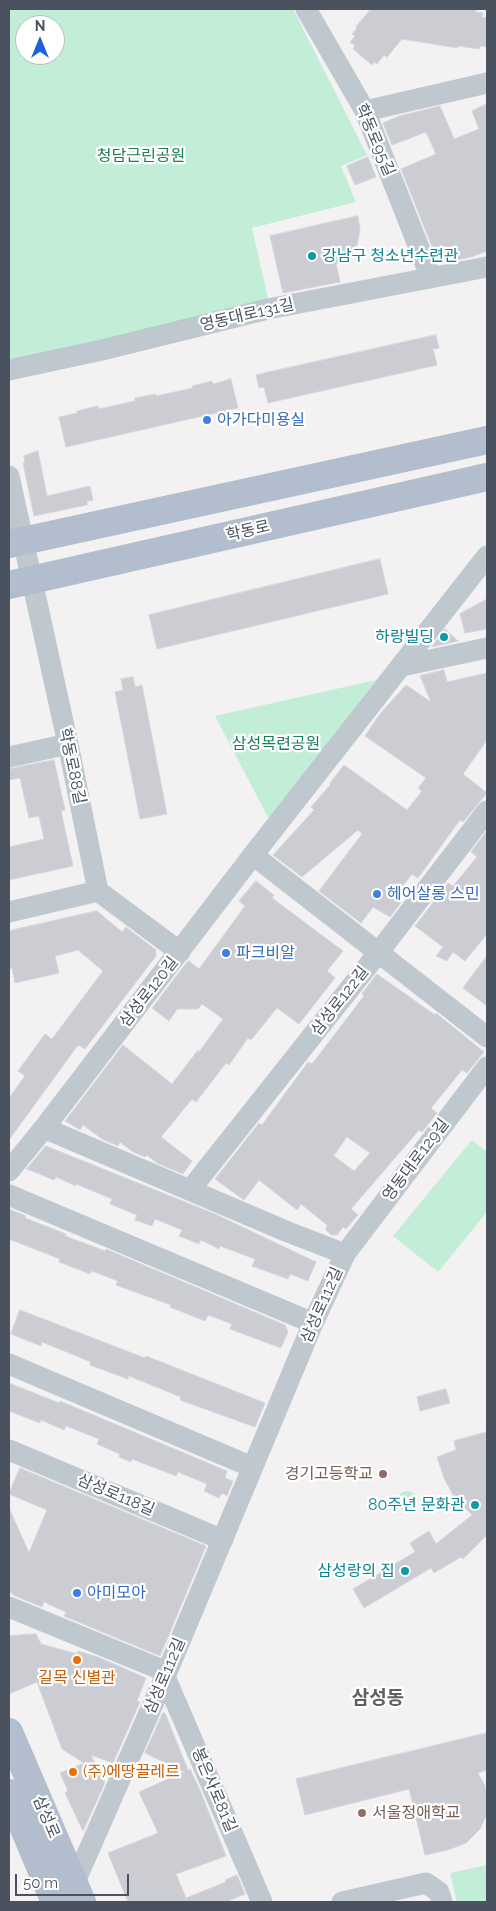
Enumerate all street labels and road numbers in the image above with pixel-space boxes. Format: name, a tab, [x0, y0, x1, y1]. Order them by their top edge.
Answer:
street label: 학동로95길	[351, 101, 399, 179]
street label: 영동대로131길	[198, 295, 296, 335]
street label: 학동로	[224, 517, 272, 545]
street label: 학동로88길	[55, 726, 89, 806]
street label: 삼성로120길	[116, 953, 182, 1031]
street label: 삼성로122길	[307, 963, 373, 1039]
street label: 영동대로129길	[379, 1115, 453, 1205]
street label: 삼성로112길	[297, 1264, 347, 1346]
street label: 삼성로118길	[74, 1470, 158, 1520]
street label: 삼성로112길	[140, 1635, 190, 1717]
street label: 봉은사로81길	[188, 1745, 240, 1835]
street label: 삼성로	[29, 1793, 63, 1841]

